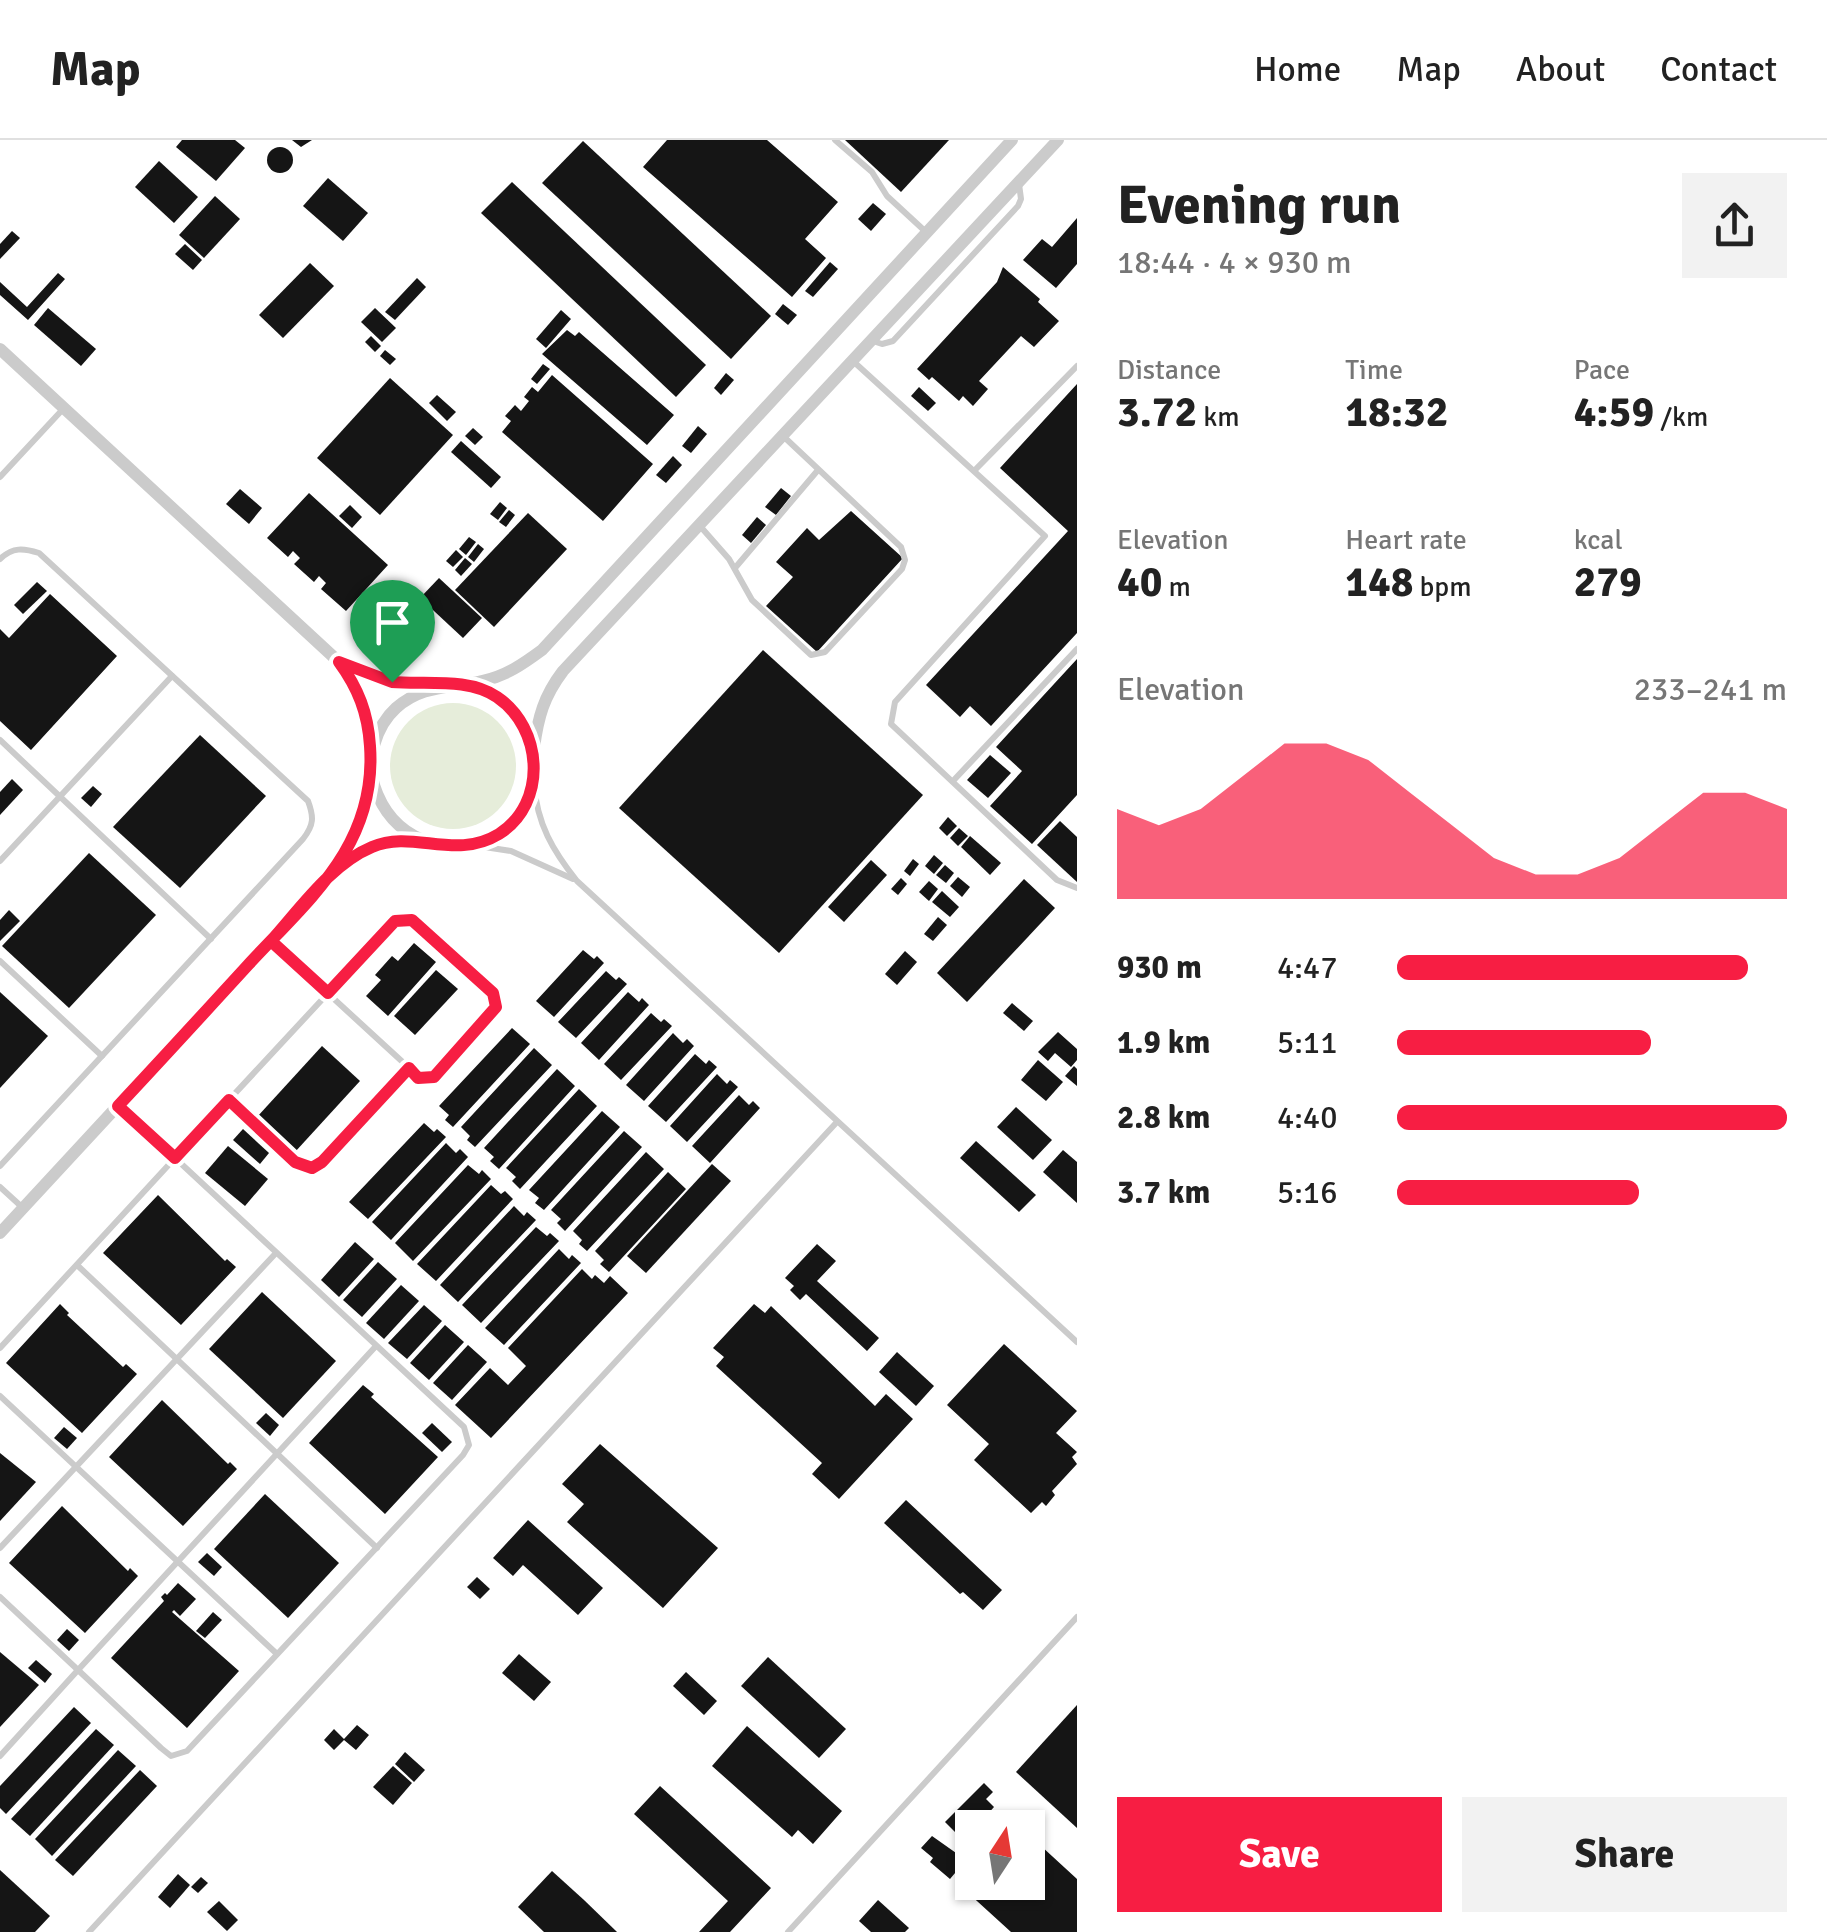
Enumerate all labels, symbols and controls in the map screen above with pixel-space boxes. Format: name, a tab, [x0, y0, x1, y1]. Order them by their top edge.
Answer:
text: Map	[50, 40, 140, 99]
text: Home	[1254, 48, 1341, 91]
text: Map	[1396, 48, 1461, 91]
text: About	[1516, 48, 1605, 91]
text: Contact	[1660, 48, 1777, 91]
text: Evening run	[1117, 171, 1401, 239]
button: share	[1682, 173, 1787, 278]
text: 18:44 · 4 × 930 m	[1117, 243, 1352, 282]
text: Distance	[1117, 353, 1221, 387]
text: Time	[1345, 353, 1403, 387]
text: Pace	[1574, 353, 1630, 387]
text: 3.72	[1117, 387, 1197, 438]
text: 18:32	[1345, 387, 1448, 438]
text: 4:59	[1574, 387, 1654, 438]
text: km	[1197, 400, 1240, 434]
text: /km	[1654, 400, 1708, 434]
text: Elevation	[1117, 523, 1229, 557]
text: Heart rate	[1345, 523, 1467, 557]
text: kcal	[1574, 523, 1623, 557]
text: 40	[1117, 557, 1162, 608]
text: 148	[1345, 557, 1413, 608]
text: 279	[1574, 557, 1642, 608]
text: m	[1162, 570, 1191, 604]
text: bpm	[1413, 570, 1471, 604]
pin	[350, 580, 435, 683]
icon: arrive	[365, 595, 420, 650]
text: Elevation	[1117, 670, 1244, 709]
text: 233–241 m	[1634, 670, 1787, 709]
text: 930 m	[1117, 948, 1202, 987]
text: 4:47	[1277, 948, 1337, 987]
text: 1.9 km	[1117, 1023, 1210, 1062]
text: 5:11	[1277, 1023, 1337, 1062]
text: 2.8 km	[1117, 1098, 1210, 1137]
text: 4:40	[1277, 1098, 1337, 1137]
text: 3.7 km	[1117, 1173, 1210, 1212]
text: 5:16	[1277, 1173, 1337, 1212]
button: Save	[1117, 1797, 1442, 1912]
button: Share	[1462, 1797, 1787, 1912]
north arrow	[955, 1810, 1045, 1900]
map controls	[955, 1810, 1045, 1900]

